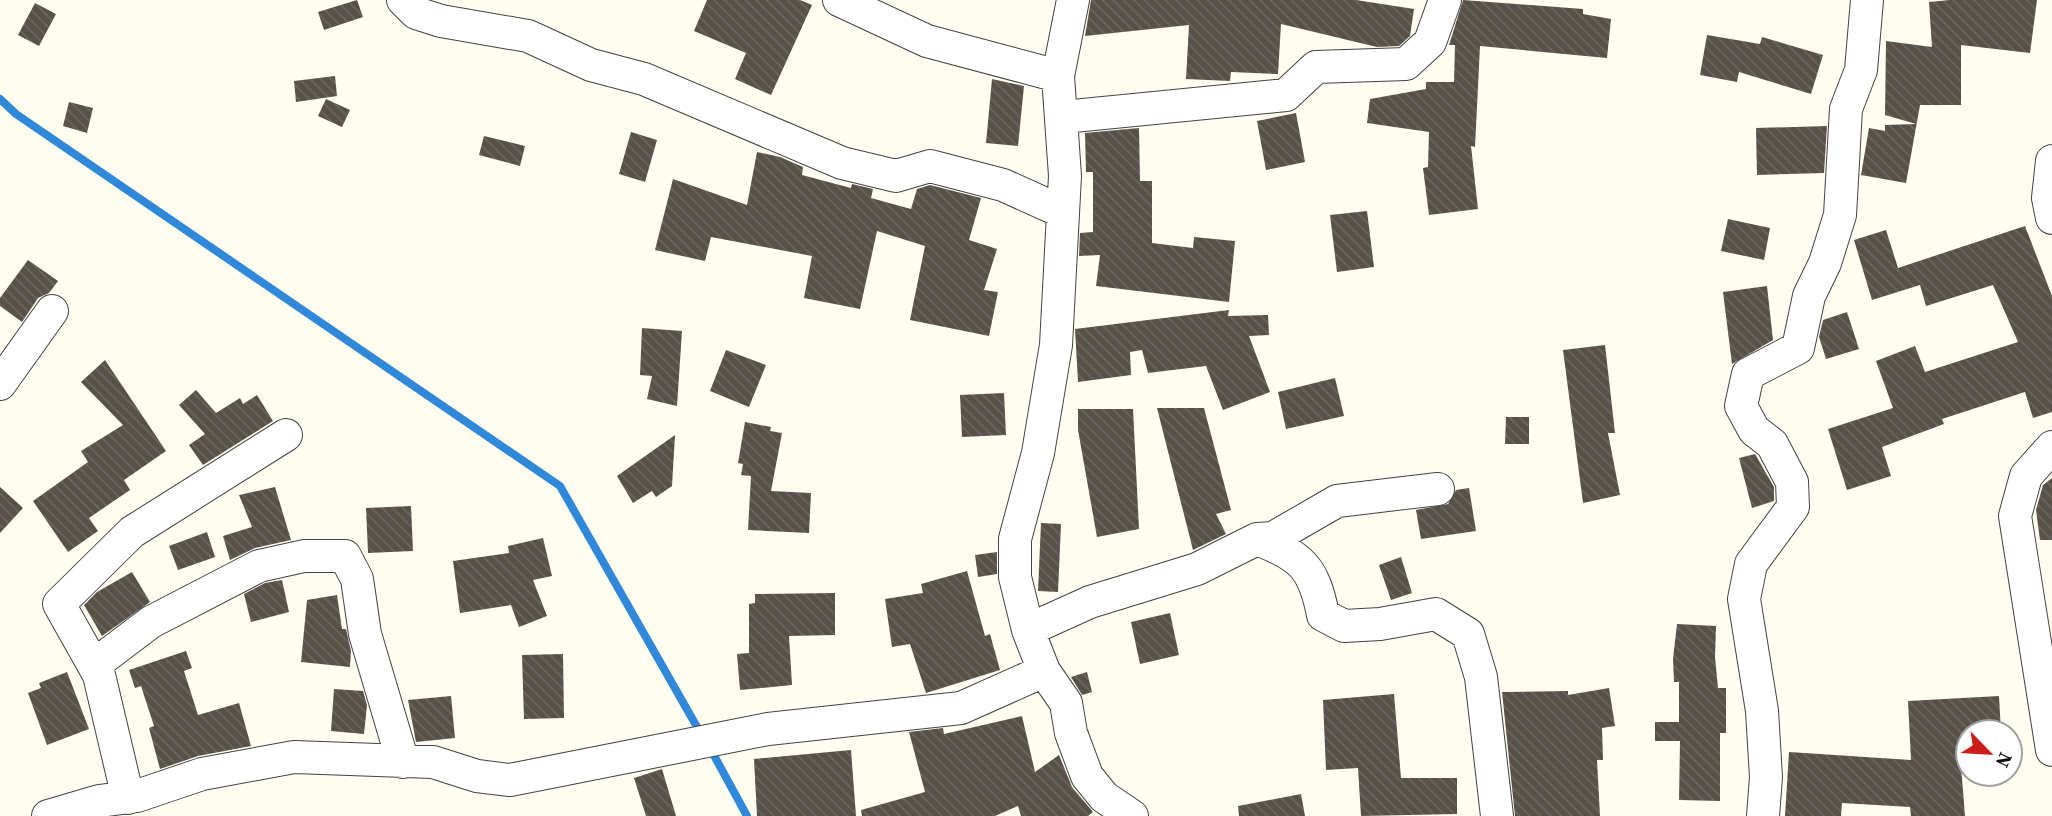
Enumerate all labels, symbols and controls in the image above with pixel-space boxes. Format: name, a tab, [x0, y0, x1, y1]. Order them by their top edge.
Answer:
north arrow	[1954, 718, 2024, 788]
text: N	[1990, 748, 2019, 772]

